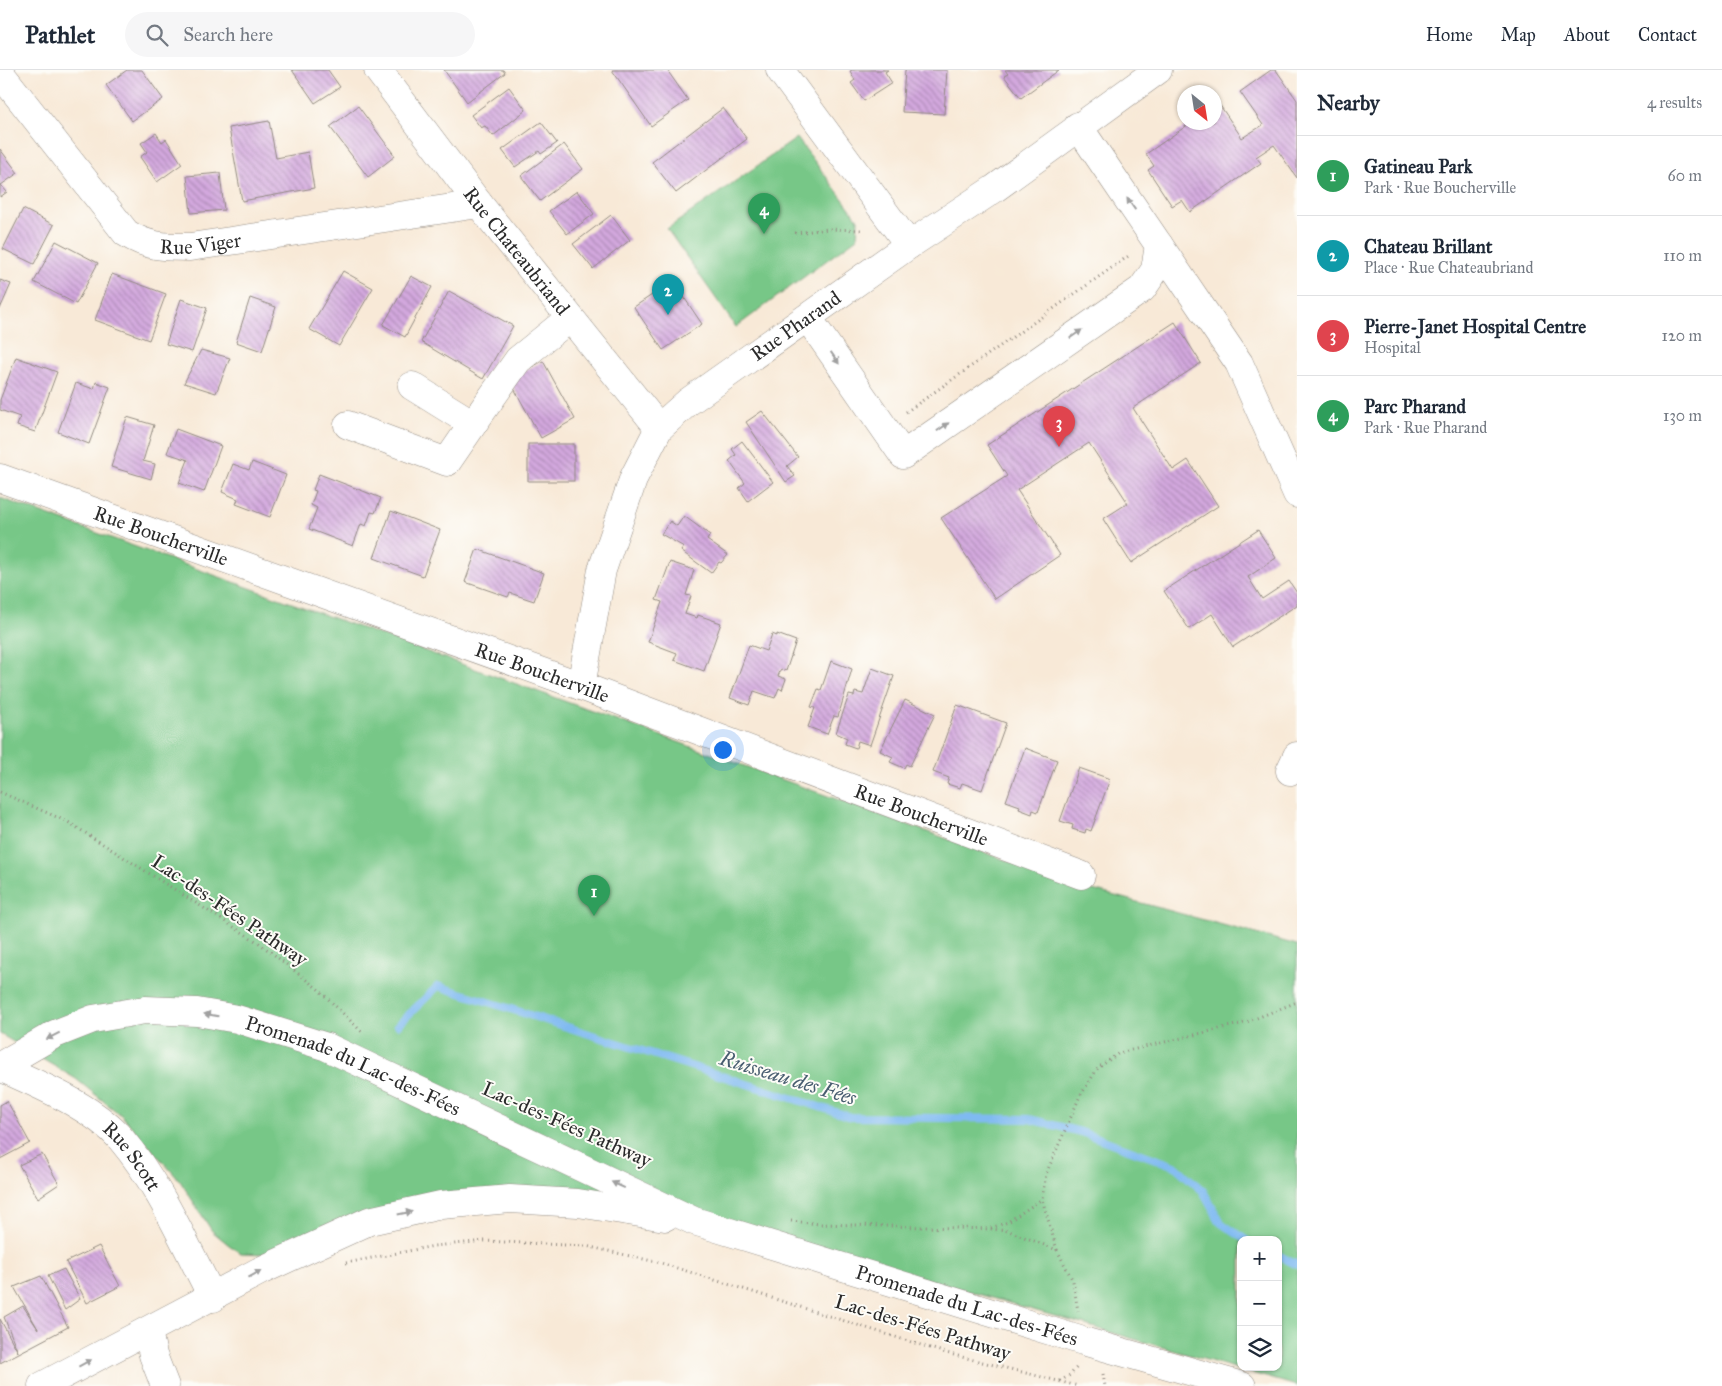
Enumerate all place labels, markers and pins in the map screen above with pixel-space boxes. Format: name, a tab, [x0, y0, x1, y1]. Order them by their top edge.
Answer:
pin: 4	[748, 193, 780, 234]
pin: 2	[652, 274, 684, 315]
pin: 3	[1043, 406, 1075, 447]
pin: 1	[578, 875, 610, 916]

